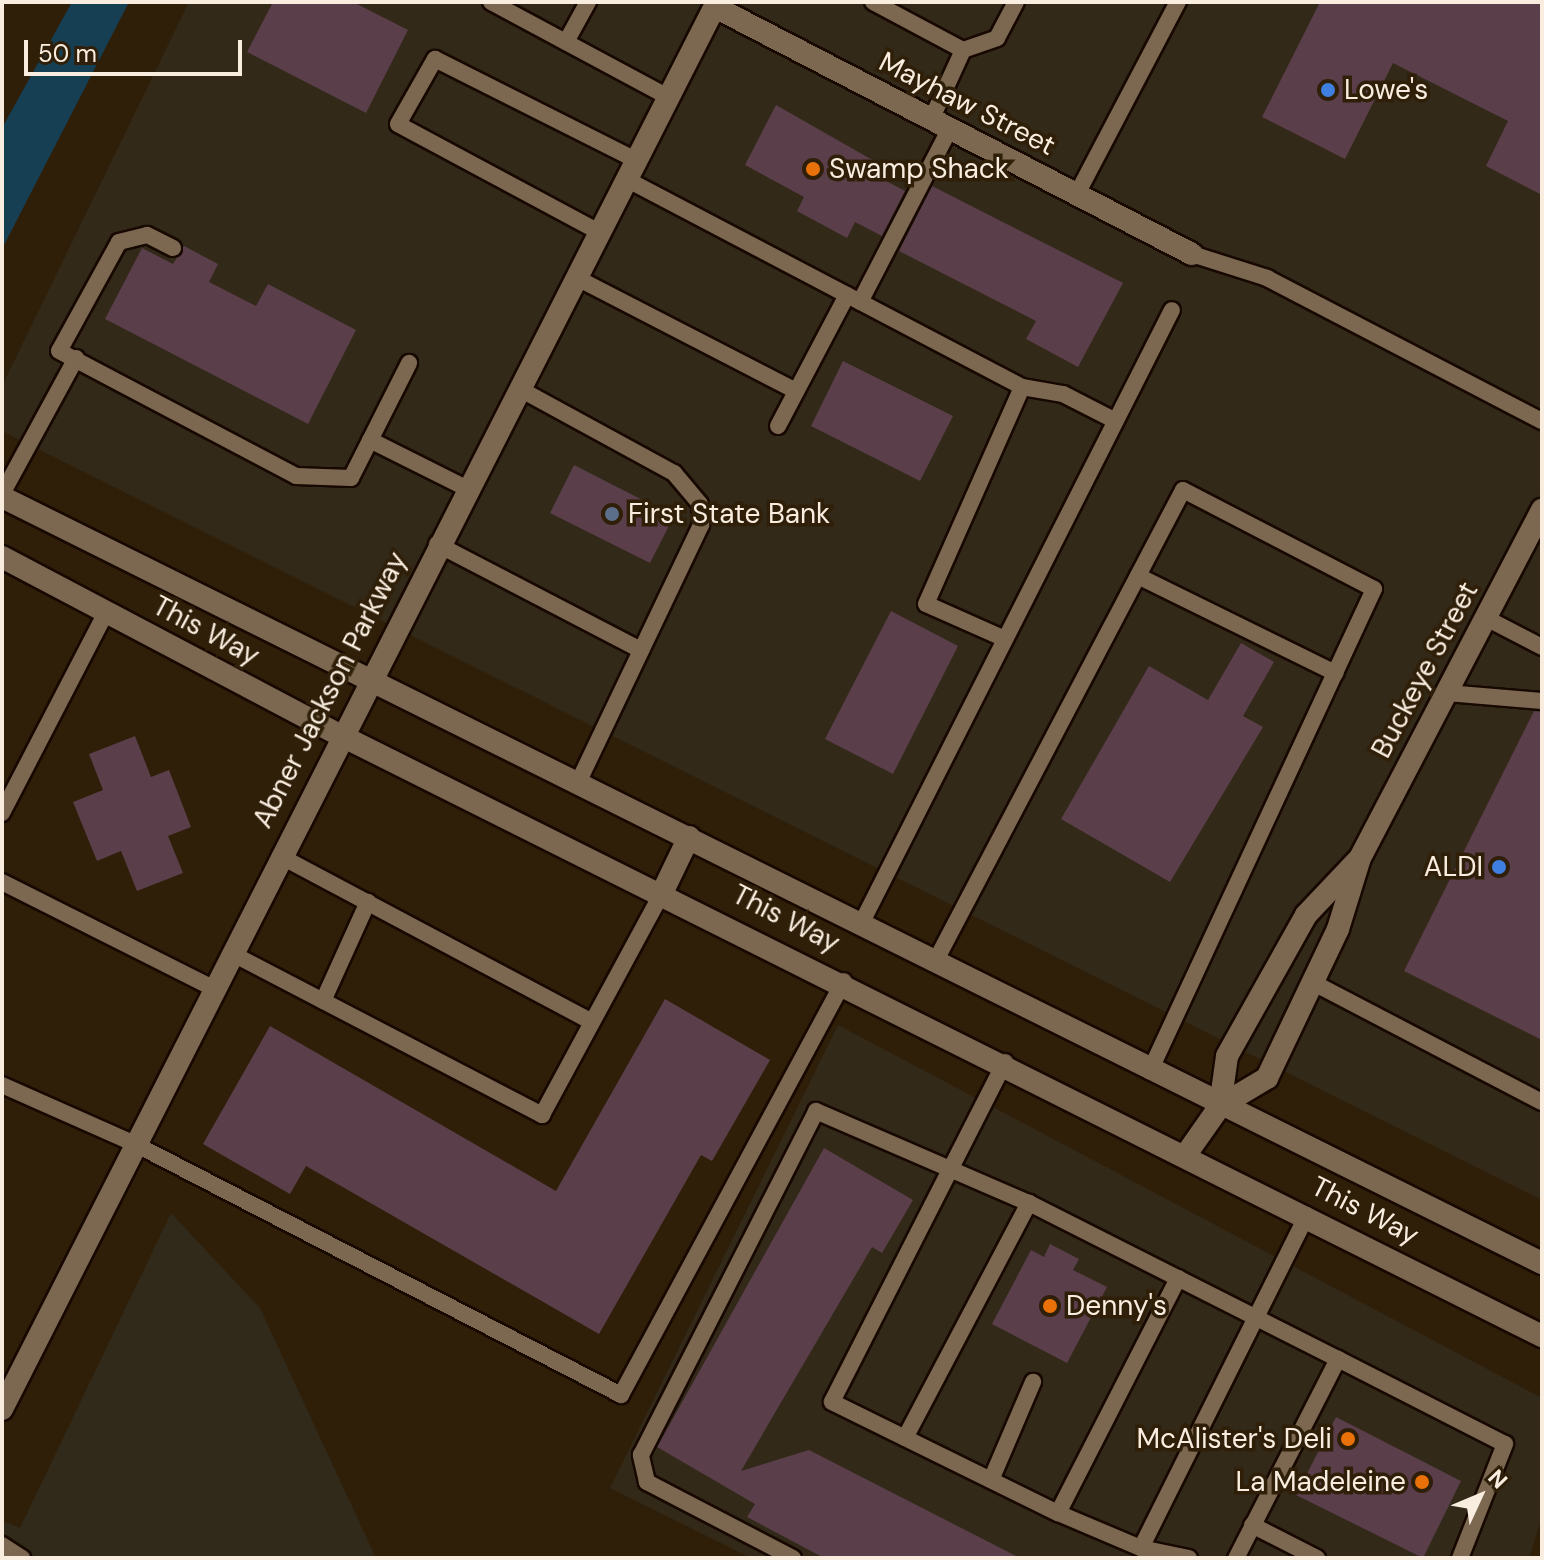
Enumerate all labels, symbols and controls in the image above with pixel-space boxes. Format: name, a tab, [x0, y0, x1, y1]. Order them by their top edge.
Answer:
scale bar	[28, 24, 246, 74]
text: 50 m	[38, 38, 97, 69]
street label: Mayhaw Street	[873, 45, 1061, 163]
place label: Lowe's	[1344, 73, 1428, 107]
marker: Lowe's	[1319, 81, 1337, 99]
place label: Swamp Shack	[829, 152, 1009, 186]
marker: Swamp Shack	[804, 160, 822, 178]
place label: First State Bank	[628, 497, 830, 531]
marker: First State Bank	[603, 505, 621, 523]
street label: Abner Jackson Parkway	[246, 546, 414, 834]
street label: Buckeye Street	[1365, 576, 1485, 764]
street label: This Way	[147, 589, 265, 673]
place label: ALDI	[1424, 850, 1483, 884]
marker: ALDI	[1490, 858, 1508, 876]
street label: This Way	[727, 878, 845, 960]
street label: This Way	[1306, 1170, 1424, 1252]
place label: Denny's	[1066, 1289, 1167, 1323]
marker: Denny's	[1041, 1297, 1059, 1315]
place label: McAlister's Deli	[1137, 1422, 1332, 1456]
marker: McAlister's Deli	[1339, 1430, 1357, 1448]
north arrow	[1440, 1456, 1520, 1536]
text: N	[1482, 1463, 1514, 1495]
place label: La Madeleine	[1235, 1465, 1406, 1499]
marker: La Madeleine	[1413, 1473, 1431, 1491]

